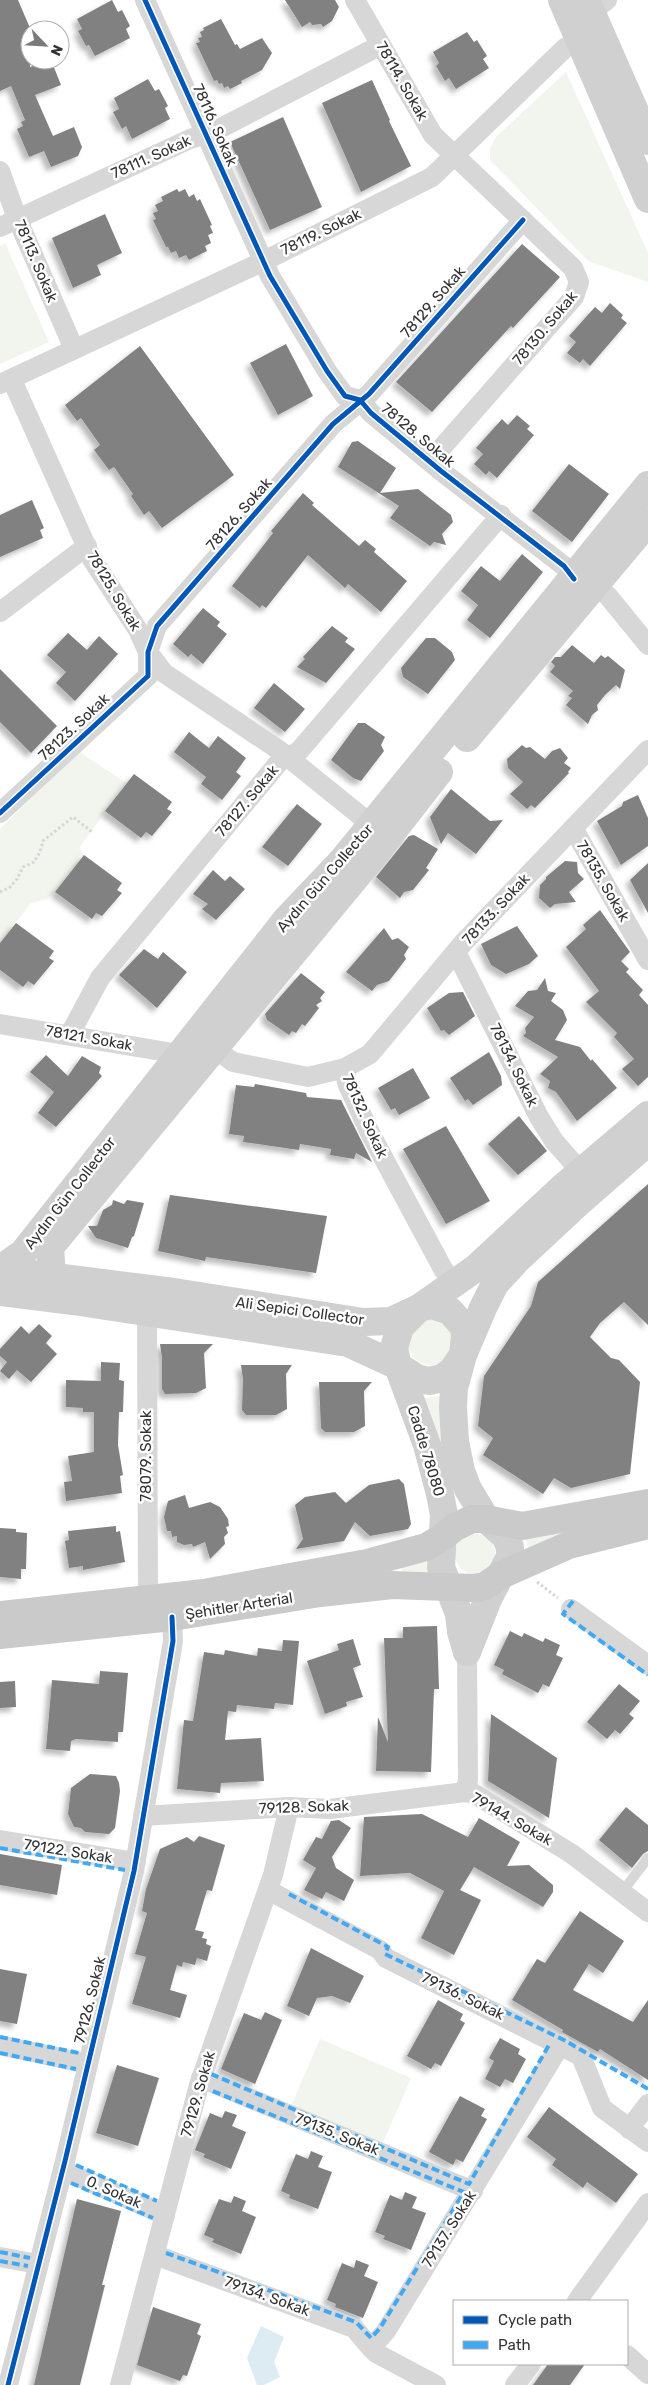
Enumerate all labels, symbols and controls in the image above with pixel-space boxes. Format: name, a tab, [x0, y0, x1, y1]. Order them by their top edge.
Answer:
north arrow	[20, 20, 70, 70]
street label: 78114. Sokak	[372, 38, 432, 124]
text: N	[46, 42, 66, 58]
street label: 78116. Sokak	[189, 81, 241, 169]
street label: 78111. Sokak	[108, 131, 194, 183]
street label: 78119. Sokak	[278, 205, 364, 259]
street label: 78113. Sokak	[11, 217, 62, 305]
street label: 78129. Sokak	[397, 262, 469, 342]
street label: 78130. Sokak	[509, 287, 581, 369]
street label: 78128. Sokak	[377, 399, 459, 471]
street label: 78126. Sokak	[203, 474, 276, 554]
street label: 78125. Sokak	[83, 548, 145, 635]
street label: 78123. Sokak	[35, 689, 113, 764]
street label: 78127. Sokak	[212, 761, 282, 841]
street label: Aydın Gün Collector	[273, 820, 377, 936]
street label: 78135. Sokak	[573, 837, 634, 925]
street label: 78133. Sokak	[458, 870, 534, 948]
street label: 78134. Sokak	[486, 1020, 542, 1110]
street label: 78121. Sokak	[44, 1022, 134, 1055]
street label: 78132. Sokak	[338, 1071, 392, 1161]
street label: Aydın Gün Collector	[21, 1133, 120, 1253]
street label: Ali Sepici Collector	[235, 1293, 366, 1329]
street label: Cadde 78080	[404, 1403, 448, 1499]
street label: 78079. Sokak	[137, 1410, 155, 1502]
street label: Şehitler Arterial	[184, 1589, 294, 1623]
street label: 79144. Sokak	[468, 1789, 556, 1850]
street label: 79128. Sokak	[259, 1796, 350, 1818]
street label: 79122. Sokak	[22, 1835, 114, 1867]
street label: 79126. Sokak	[70, 1954, 110, 2046]
street label: 79136. Sokak	[419, 1968, 508, 2024]
street label: 79129. Sokak	[177, 2049, 219, 2139]
street label: 79135. Sokak	[292, 2109, 382, 2159]
street label: 0. Sokak	[84, 2172, 145, 2212]
street label: 79137. Sokak	[418, 2187, 480, 2271]
street label: 79134. Sokak	[222, 2272, 313, 2320]
legend	[453, 2300, 628, 2365]
text: Cycle path	[498, 2311, 572, 2329]
text: Path	[498, 2336, 531, 2354]

